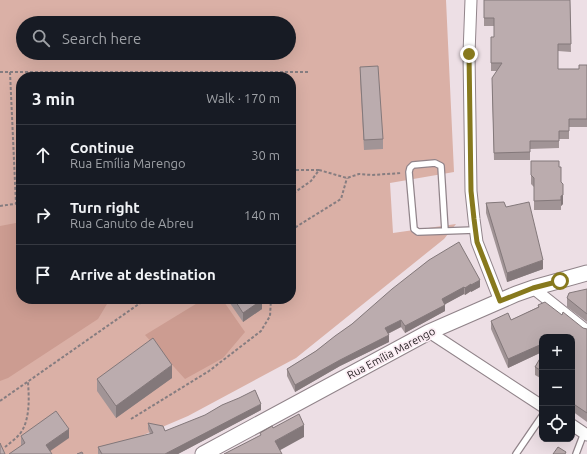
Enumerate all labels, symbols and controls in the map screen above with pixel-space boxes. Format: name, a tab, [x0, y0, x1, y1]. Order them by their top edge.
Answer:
search box	[16, 16, 296, 60]
icon: search	[30, 27, 52, 49]
text: Search here	[62, 30, 141, 47]
route end	[460, 45, 478, 63]
text: 3 min	[32, 89, 75, 108]
text: Walk · 170 m	[206, 91, 280, 105]
text: Continue	[70, 139, 134, 156]
icon: ahead	[32, 144, 54, 166]
text: 30 m	[251, 148, 280, 162]
text: Rua Emília Marengo	[70, 156, 186, 170]
text: Turn right	[70, 199, 140, 216]
icon: right	[32, 204, 54, 226]
text: 140 m	[244, 208, 280, 222]
text: Rua Canuto de Abreu	[70, 216, 194, 230]
icon: arrive	[32, 264, 54, 286]
text: Arrive at destination	[70, 266, 216, 283]
route start	[551, 272, 569, 290]
street label: Rua Emília Marengo	[345, 325, 437, 381]
map controls	[539, 334, 575, 442]
button: +	[539, 334, 575, 370]
button: −	[539, 370, 575, 406]
button: locate	[539, 406, 575, 442]

